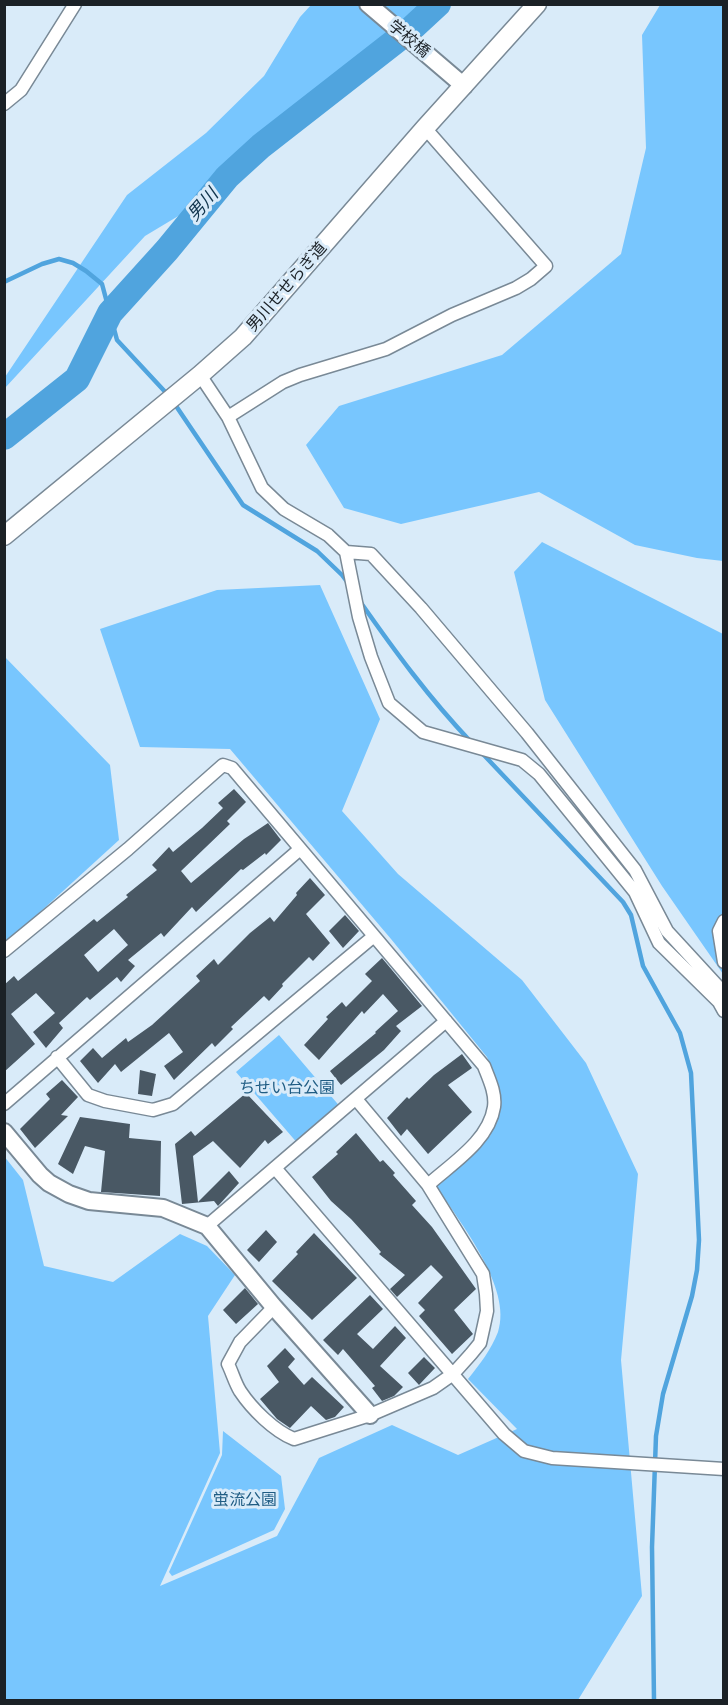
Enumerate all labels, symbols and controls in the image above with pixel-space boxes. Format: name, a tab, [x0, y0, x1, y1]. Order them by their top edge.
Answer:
street label: 学校橋	[384, 16, 434, 62]
water label: 男川	[183, 184, 223, 226]
street label: 男川せせらぎ道	[243, 238, 331, 336]
park label: ちせい台公園	[239, 1078, 335, 1098]
park label: 蛍流公園	[213, 1490, 277, 1510]

